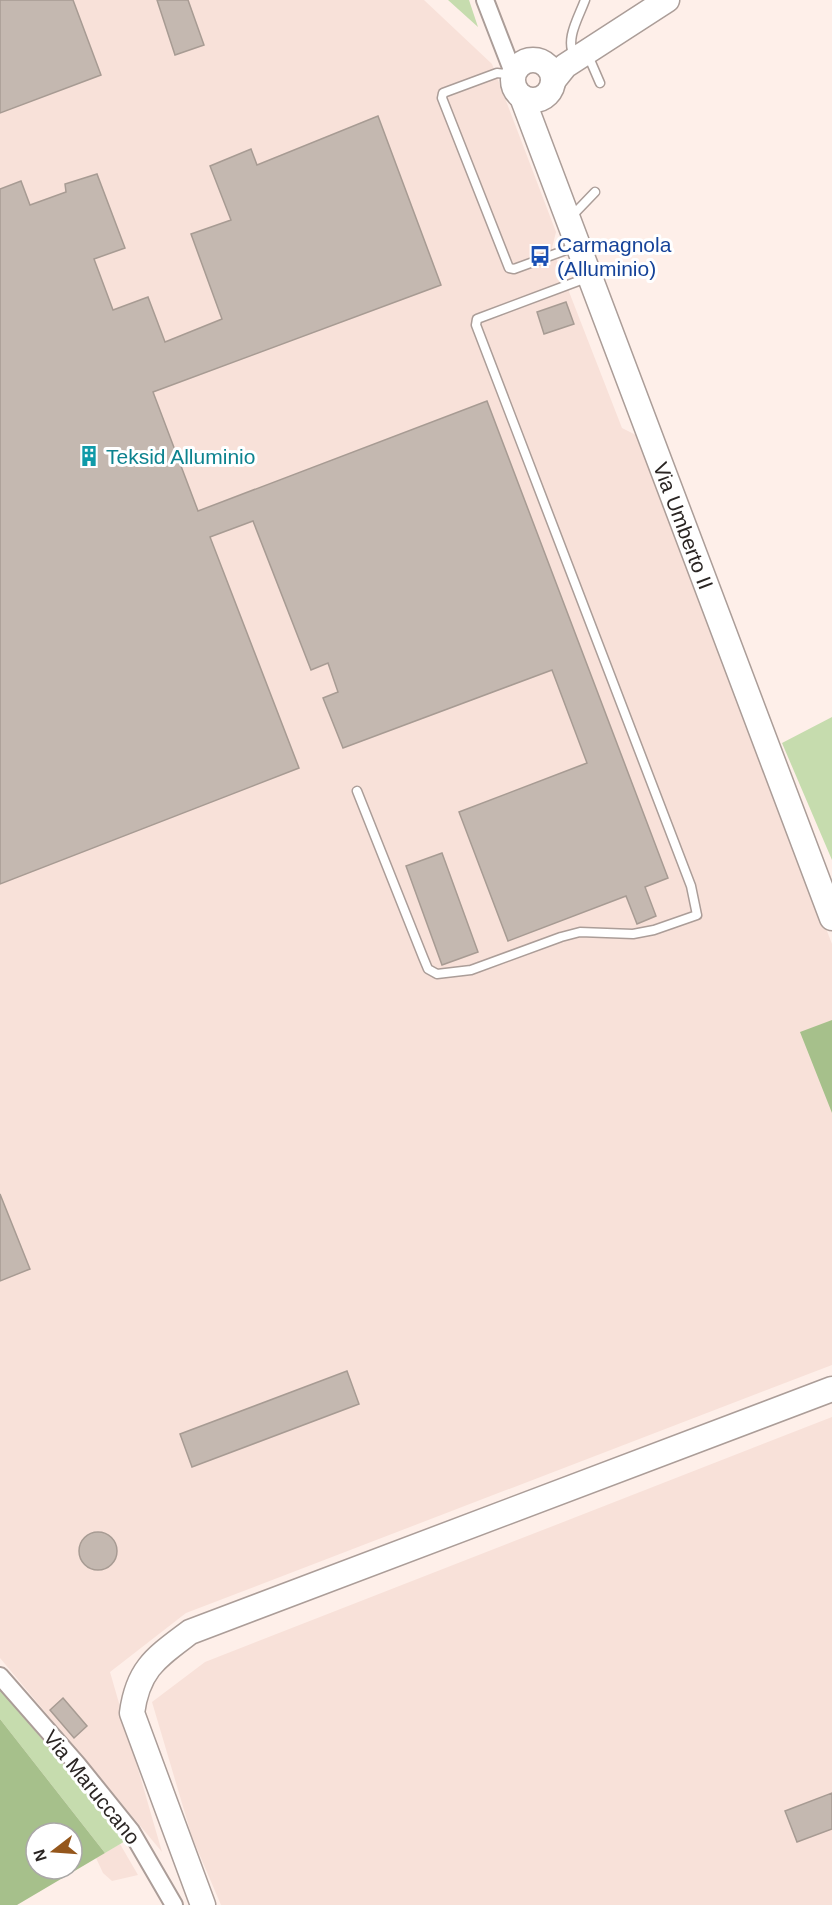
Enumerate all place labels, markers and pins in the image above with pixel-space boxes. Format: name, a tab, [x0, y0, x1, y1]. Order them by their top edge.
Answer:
place label: Carmagnola (Alluminio)	[557, 233, 672, 280]
bus stop icon: Carmagnola (Alluminio)	[528, 244, 552, 268]
building icon: Teksid Alluminio	[77, 444, 101, 468]
place label: Teksid Alluminio	[106, 445, 255, 468]

